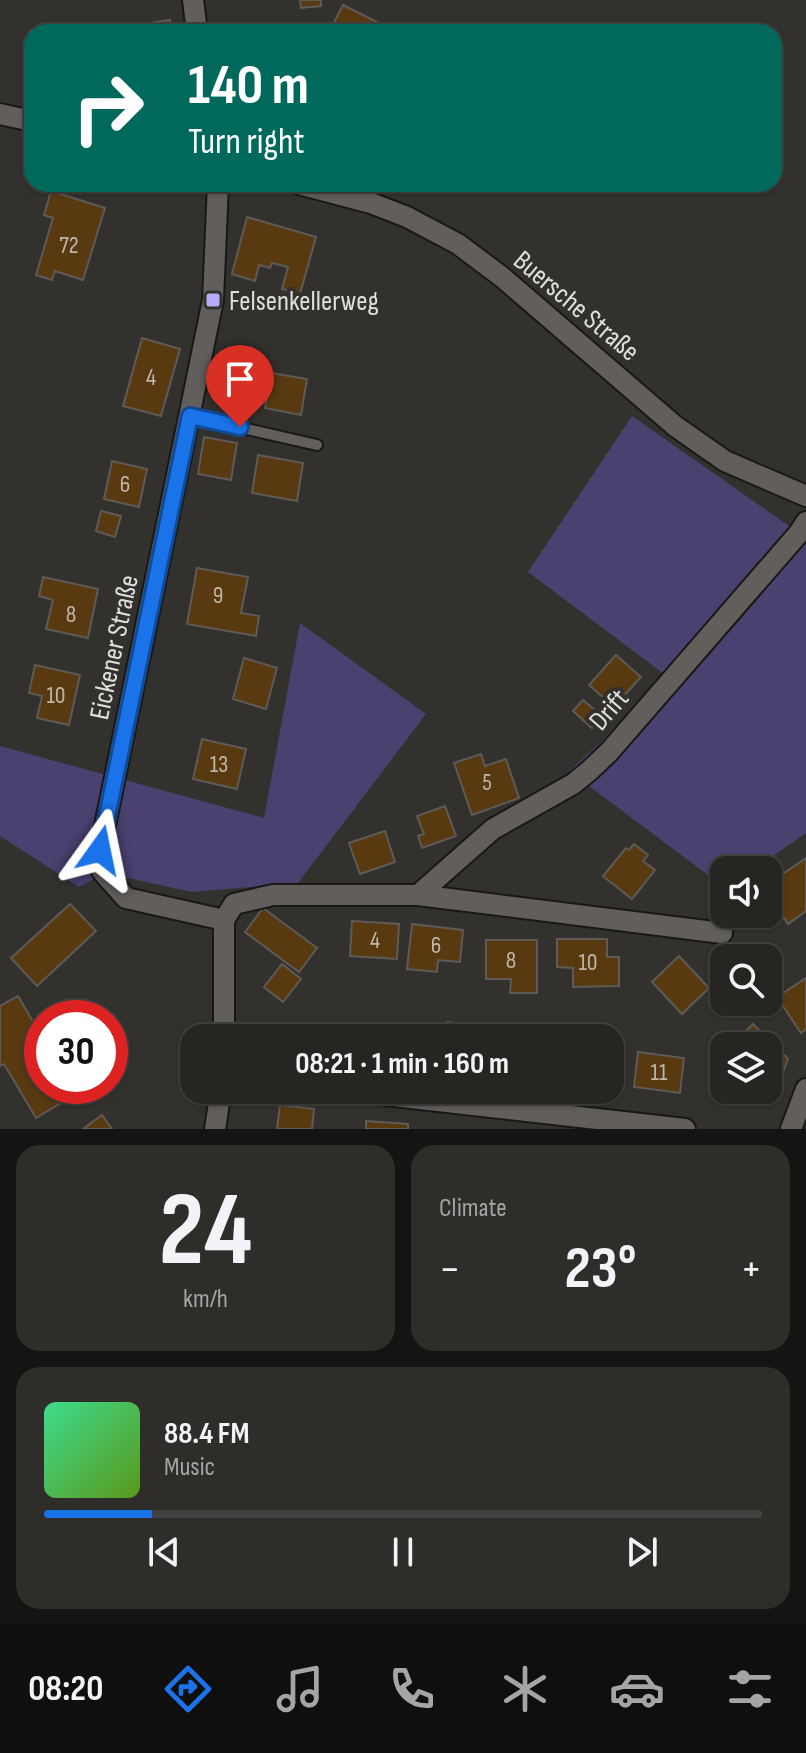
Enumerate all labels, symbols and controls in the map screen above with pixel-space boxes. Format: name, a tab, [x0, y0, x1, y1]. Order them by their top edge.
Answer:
text: 140 m	[188, 53, 309, 120]
icon: right	[56, 56, 160, 160]
text: Turn right	[188, 121, 305, 164]
house number: 72	[59, 231, 79, 260]
street label: Buersche Straße	[506, 244, 646, 368]
place label: Felsenkellerweg	[229, 285, 379, 318]
marker: Felsenkellerweg	[204, 291, 222, 309]
pin	[206, 345, 274, 427]
icon: arrive	[218, 357, 262, 401]
house number: 4	[146, 363, 156, 392]
house number: 6	[120, 470, 130, 499]
street label: Eickener Straße	[83, 572, 146, 723]
house number: 9	[213, 581, 223, 610]
house number: 8	[66, 600, 76, 629]
house number: 10	[46, 681, 66, 710]
street label: Drift	[582, 683, 636, 737]
house number: 13	[210, 750, 228, 779]
house number: 5	[482, 768, 492, 797]
position arrow	[58, 808, 142, 892]
map controls	[710, 856, 782, 1104]
button: sound	[710, 856, 782, 928]
house number: 4	[370, 926, 380, 955]
house number: 6	[431, 931, 441, 960]
button: search	[710, 944, 782, 1016]
house number: 8	[506, 946, 516, 975]
house number: 10	[578, 948, 598, 977]
speed limit sign: 30	[24, 1000, 128, 1104]
button: layers	[710, 1032, 782, 1104]
text: 08:21 · 1 min · 160 m	[295, 1046, 509, 1082]
house number: 11	[651, 1058, 668, 1087]
text: 24	[159, 1169, 252, 1294]
text: Climate	[439, 1193, 507, 1224]
text: 23°	[564, 1233, 637, 1305]
text: −	[439, 1243, 461, 1296]
text: +	[740, 1243, 762, 1296]
text: km/h	[183, 1284, 228, 1315]
text: 88.4 FM	[164, 1416, 249, 1452]
text: Music	[164, 1452, 215, 1483]
icon: previous	[142, 1530, 186, 1574]
icon: pause	[381, 1530, 425, 1574]
icon: next	[620, 1530, 664, 1574]
icon: directions	[160, 1661, 216, 1717]
icon: music	[272, 1661, 328, 1717]
icon: phone	[384, 1661, 440, 1717]
icon: climate	[497, 1661, 553, 1717]
icon: car	[609, 1661, 665, 1717]
icon: filters	[722, 1661, 778, 1717]
text: 08:20	[28, 1668, 103, 1711]

